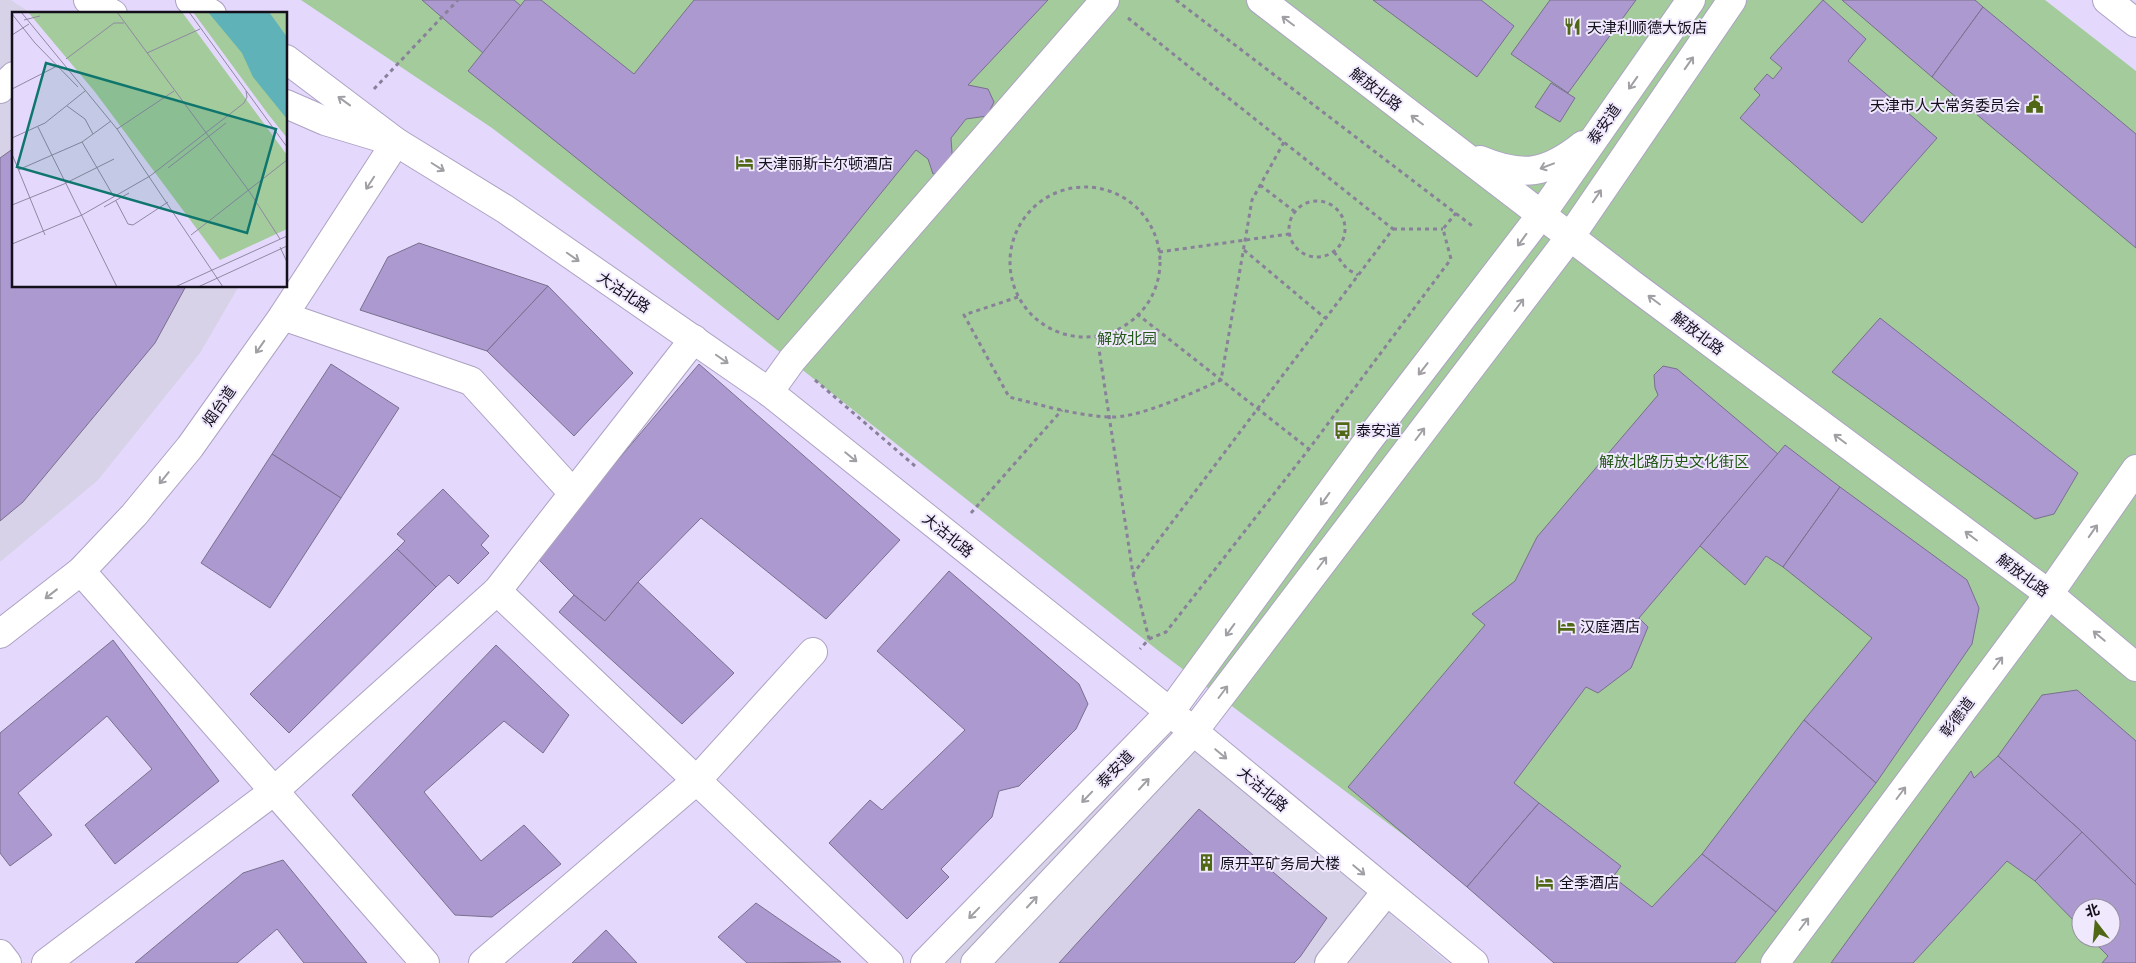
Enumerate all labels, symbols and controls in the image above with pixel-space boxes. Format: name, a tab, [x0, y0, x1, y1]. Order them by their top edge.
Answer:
inset map	[12, 12, 288, 288]
one-way arrow	[1282, 16, 1295, 27]
restaurant icon: 天津利顺德大饭店	[1563, 17, 1583, 37]
place label: 天津利顺德大饭店	[1587, 19, 1707, 36]
one-way arrow	[1684, 56, 1694, 70]
street label: 解放北路	[1347, 64, 1405, 114]
one-way arrow	[1628, 76, 1638, 90]
public building icon: 天津市人大常务委员会	[2024, 95, 2044, 115]
one-way arrow	[337, 96, 351, 106]
place label: 天津市人大常务委员会	[1870, 97, 2020, 114]
street label: 泰安道	[1584, 101, 1624, 147]
one-way arrow	[1410, 115, 1424, 125]
hotel icon: 天津丽斯卡尔顿酒店	[734, 153, 754, 173]
place label: 天津丽斯卡尔顿酒店	[758, 155, 893, 172]
one-way arrow	[431, 162, 445, 173]
one-way arrow	[1540, 162, 1555, 172]
one-way arrow	[364, 175, 374, 189]
one-way arrow	[1592, 190, 1602, 204]
one-way arrow	[1517, 233, 1527, 247]
one-way arrow	[566, 252, 580, 262]
street label: 大沽北路	[594, 268, 654, 316]
one-way arrow	[1647, 295, 1661, 305]
one-way arrow	[1513, 299, 1524, 312]
street label: 解放北路	[1669, 308, 1727, 358]
park label: 解放北园	[1097, 330, 1157, 347]
one-way arrow	[255, 340, 266, 353]
one-way arrow	[715, 354, 729, 364]
one-way arrow	[1418, 362, 1428, 376]
street label: 烟台道	[199, 383, 239, 429]
bus stop icon: 泰安道	[1332, 420, 1352, 440]
place label: 泰安道	[1356, 422, 1401, 439]
one-way arrow	[1415, 428, 1426, 441]
one-way arrow	[1833, 434, 1847, 444]
one-way arrow	[844, 452, 857, 463]
park label: 解放北路历史文化街区	[1599, 453, 1749, 470]
one-way arrow	[159, 471, 170, 484]
one-way arrow	[1320, 492, 1331, 505]
street label: 大沽北路	[919, 510, 977, 560]
one-way arrow	[2088, 524, 2098, 538]
one-way arrow	[1964, 531, 1978, 541]
street label: 解放北路	[1994, 550, 2052, 600]
one-way arrow	[1316, 557, 1327, 570]
one-way arrow	[44, 589, 58, 599]
hotel icon: 汉庭酒店	[1556, 616, 1576, 636]
place label: 汉庭酒店	[1580, 618, 1640, 635]
one-way arrow	[1224, 623, 1235, 636]
one-way arrow	[2092, 630, 2105, 641]
one-way arrow	[1993, 656, 2003, 670]
one-way arrow	[1218, 686, 1229, 699]
street label: 彰德道	[1937, 694, 1977, 740]
street label: 泰安道	[1093, 747, 1137, 791]
one-way arrow	[1214, 748, 1227, 759]
street label: 大沽北路	[1235, 763, 1291, 815]
one-way arrow	[1138, 778, 1150, 790]
one-way arrow	[1896, 787, 1906, 801]
one-way arrow	[1081, 791, 1093, 803]
building icon: 原开平矿务局大楼	[1196, 853, 1216, 873]
place label: 原开平矿务局大楼	[1220, 855, 1340, 872]
one-way arrow	[1352, 864, 1365, 875]
hotel icon: 全季酒店	[1535, 872, 1555, 892]
place label: 全季酒店	[1559, 874, 1619, 891]
one-way arrow	[1026, 896, 1038, 908]
north arrow	[2071, 898, 2121, 948]
text: 北	[2083, 901, 2101, 920]
one-way arrow	[968, 907, 980, 920]
one-way arrow	[1799, 917, 1809, 931]

